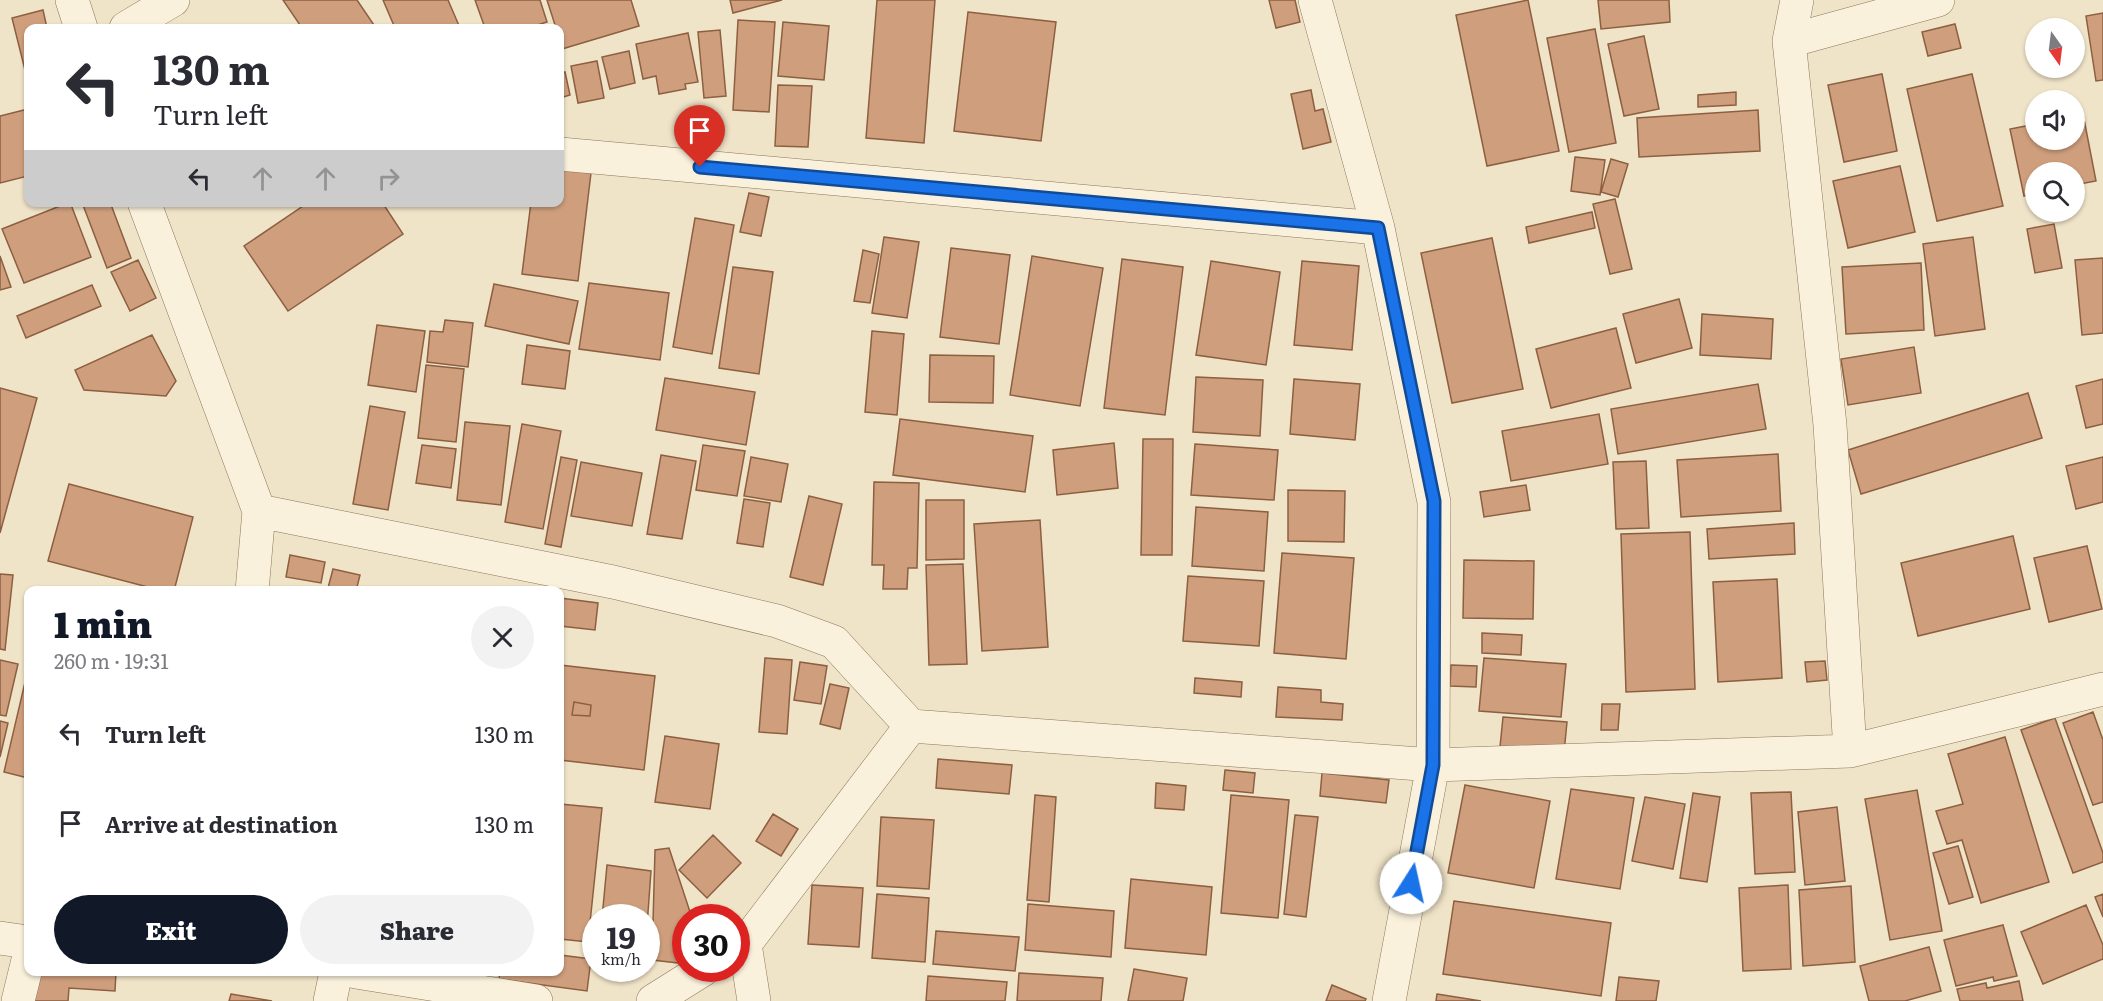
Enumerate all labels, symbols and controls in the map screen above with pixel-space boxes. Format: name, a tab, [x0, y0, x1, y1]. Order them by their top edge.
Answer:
north arrow	[2025, 18, 2085, 78]
map controls	[2025, 18, 2085, 222]
text: 130 m	[153, 36, 270, 98]
icon: left	[54, 48, 132, 126]
button: sound	[2025, 90, 2085, 150]
text: Turn left	[153, 93, 268, 133]
pin	[674, 105, 725, 167]
icon: arrive	[683, 114, 716, 147]
icon: left	[183, 162, 216, 195]
icon: ahead	[246, 162, 279, 195]
icon: ahead	[309, 162, 342, 195]
icon: right	[372, 162, 405, 195]
button: search	[2025, 162, 2085, 222]
text: 1 min	[54, 596, 152, 649]
button: close	[471, 606, 534, 669]
text: 260 m · 19:31	[54, 645, 169, 675]
icon: left	[54, 717, 87, 750]
text: Turn left	[105, 717, 206, 750]
text: 130 m	[475, 717, 534, 750]
icon: arrive	[54, 807, 87, 840]
text: Arrive at destination	[105, 807, 338, 840]
text: 130 m	[475, 807, 534, 840]
position arrow	[1379, 851, 1443, 915]
button: Exit	[54, 895, 288, 964]
button: Share	[300, 895, 534, 964]
speed limit sign: 30	[672, 904, 750, 982]
text: 19	[606, 914, 636, 958]
text: km/h	[601, 947, 641, 970]

